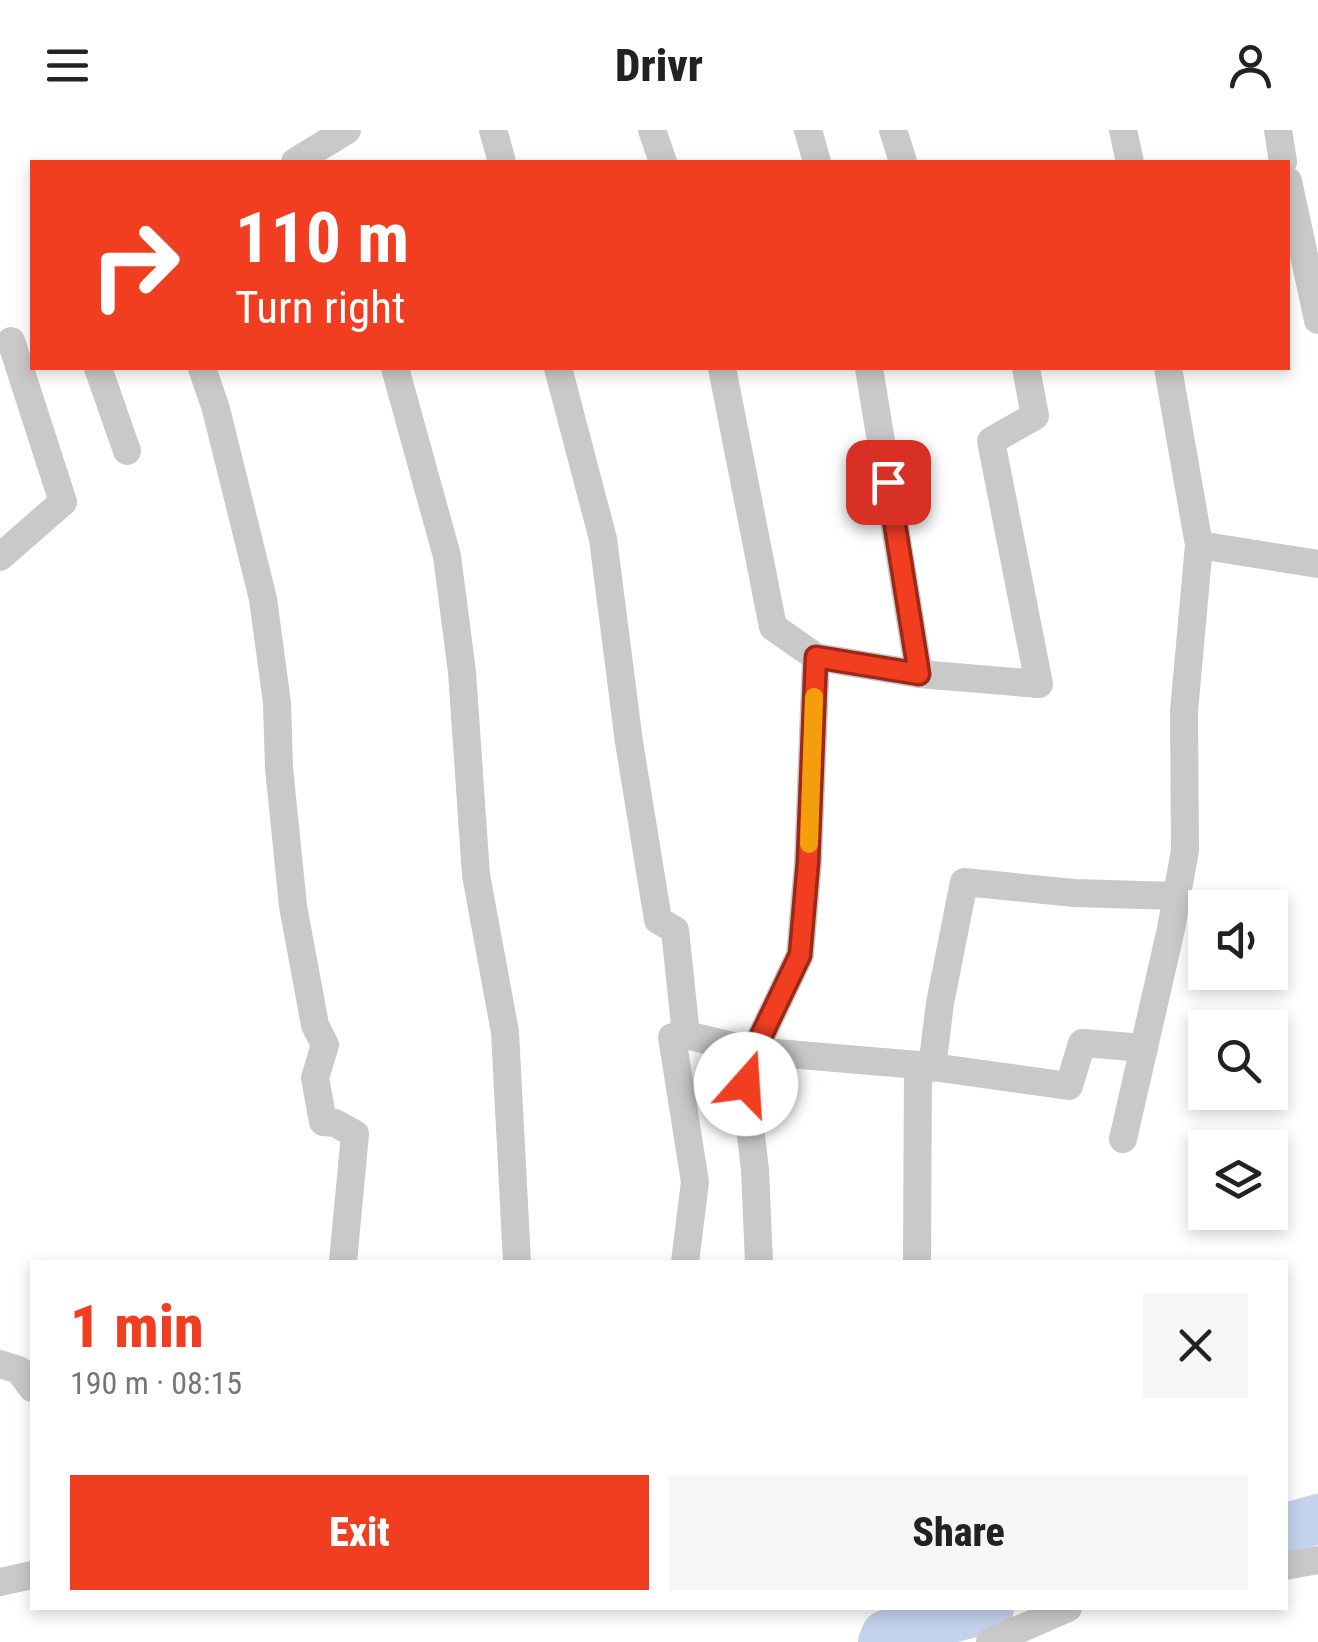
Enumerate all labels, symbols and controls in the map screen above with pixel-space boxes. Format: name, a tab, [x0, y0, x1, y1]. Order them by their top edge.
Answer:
icon: menu	[40, 38, 95, 93]
icon: person	[1223, 38, 1278, 93]
text: Drivr	[615, 39, 703, 92]
text: 110 m	[235, 197, 409, 279]
icon: right	[70, 200, 200, 330]
text: Turn right	[235, 281, 405, 334]
pin	[846, 440, 931, 525]
icon: arrive	[861, 455, 916, 510]
map controls	[1188, 890, 1288, 1230]
button: sound	[1188, 890, 1288, 990]
button: search	[1188, 1010, 1288, 1110]
position arrow	[694, 1032, 798, 1136]
button: layers	[1188, 1130, 1288, 1230]
text: 1 min	[70, 1291, 204, 1362]
button: close	[1143, 1293, 1248, 1398]
text: 190 m · 08:15	[70, 1364, 242, 1402]
button: Exit	[70, 1475, 649, 1590]
button: Share	[669, 1475, 1248, 1590]

